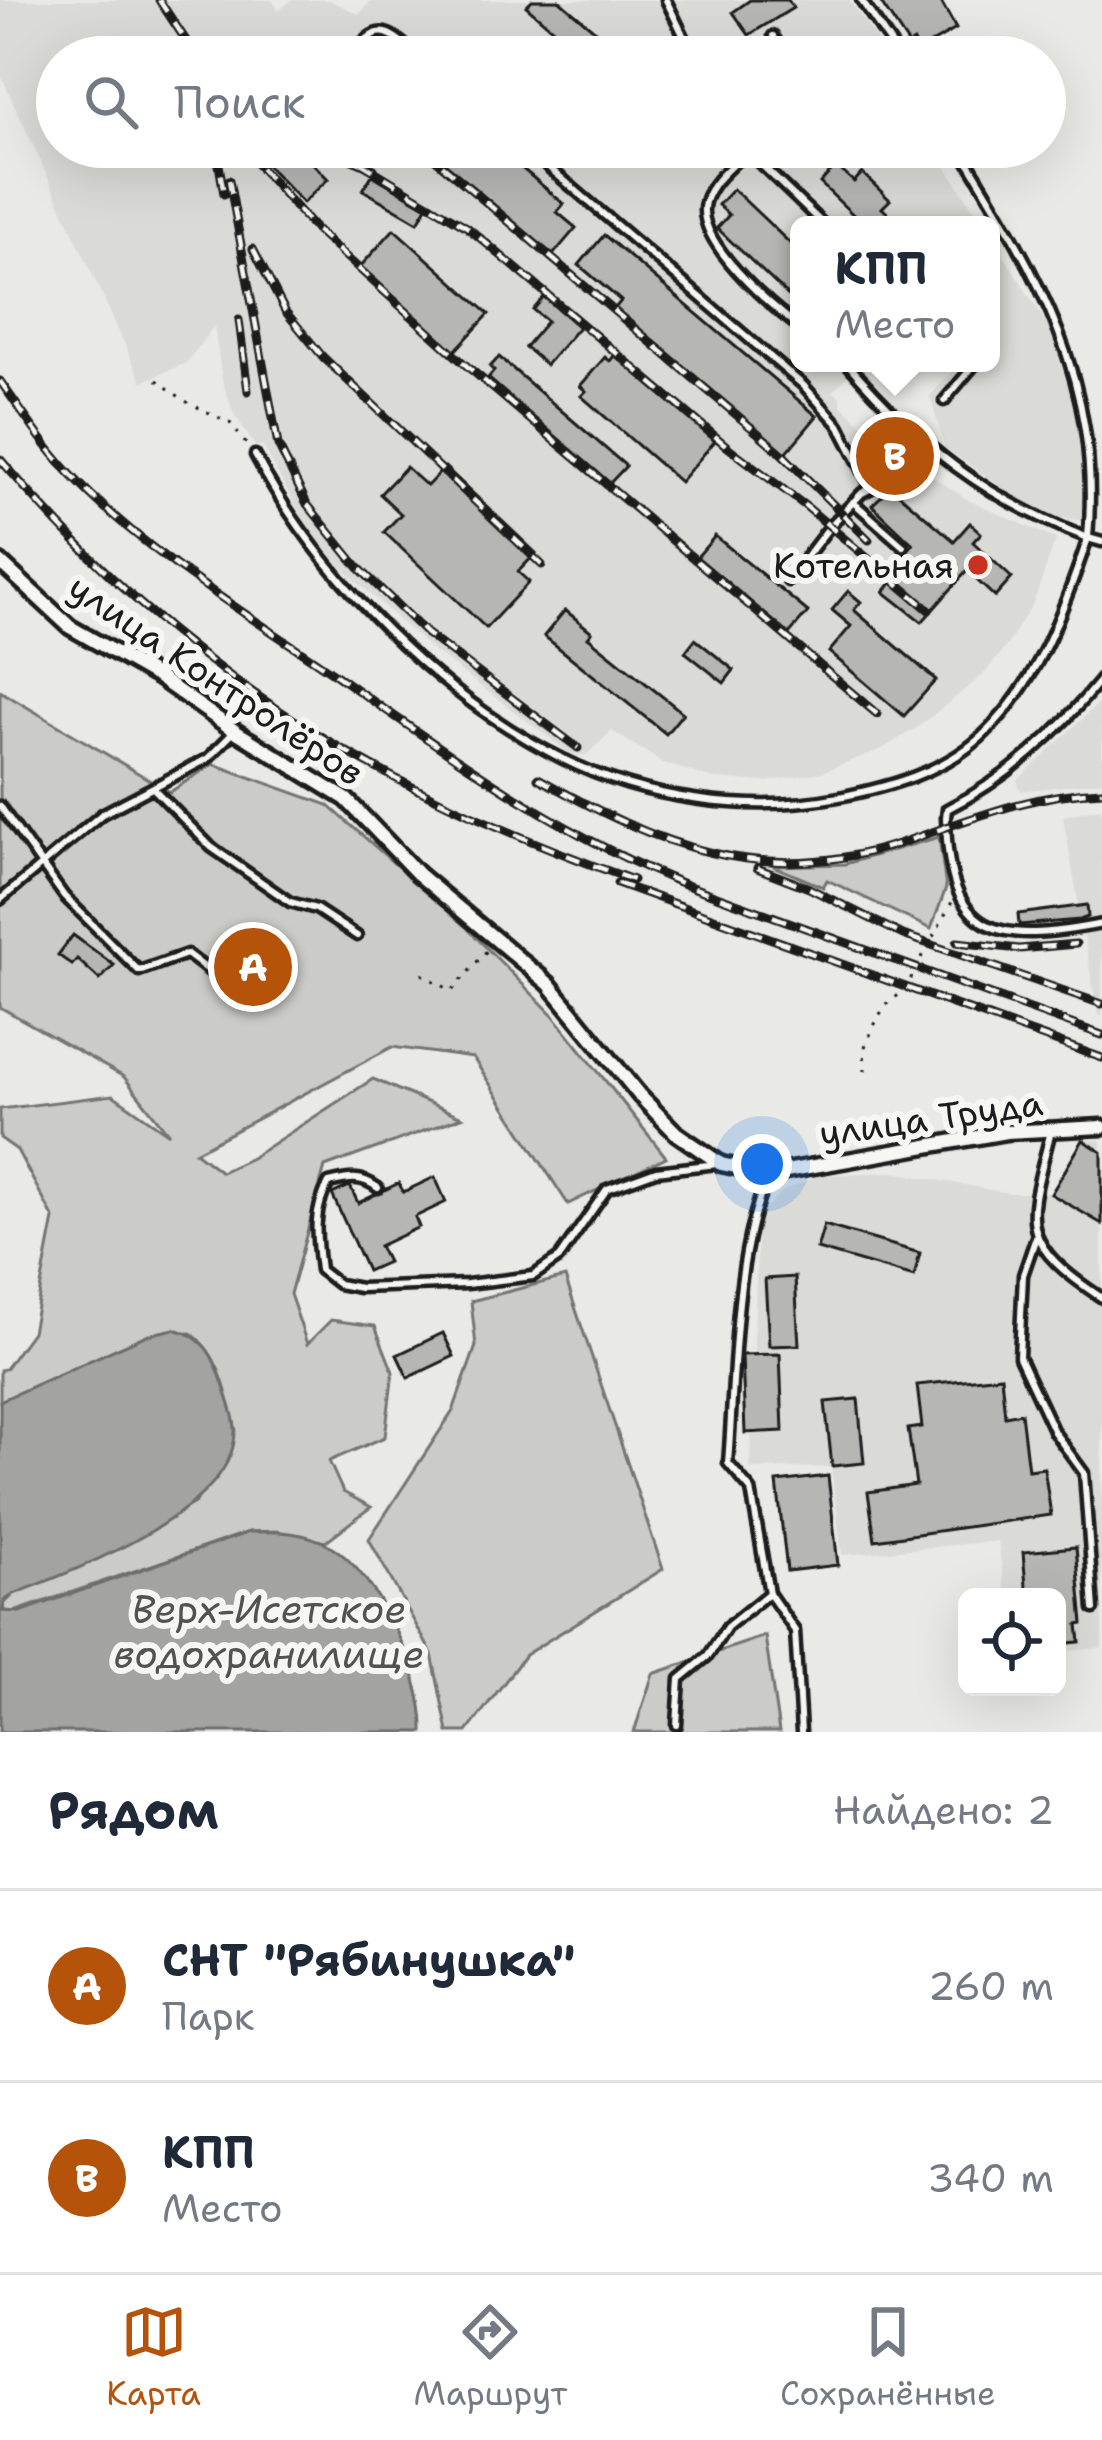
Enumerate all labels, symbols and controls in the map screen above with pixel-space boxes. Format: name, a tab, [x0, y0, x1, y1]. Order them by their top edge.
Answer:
search box	[36, 36, 1066, 168]
icon: search	[78, 69, 144, 135]
text: Поиск	[174, 72, 305, 132]
popup	[790, 216, 1000, 372]
text: КПП	[835, 238, 927, 298]
text: Место	[835, 298, 955, 350]
pin: B	[856, 411, 934, 501]
place label: Котельная	[773, 541, 954, 590]
marker: Котельная	[965, 552, 991, 578]
street label: улица Контролёров	[59, 563, 373, 797]
pin: A	[214, 922, 292, 1012]
street label: улица Труда	[816, 1078, 1046, 1158]
your location	[732, 1134, 792, 1194]
water label: Верх-Исетское водохранилище	[114, 1583, 424, 1680]
map controls	[958, 1588, 1066, 1696]
button: locate	[958, 1588, 1066, 1696]
text: Рядом	[48, 1776, 219, 1844]
text: Найдено: 2	[833, 1784, 1054, 1836]
text: СНТ "Рябинушка"	[162, 1930, 576, 1990]
text: A	[72, 1960, 102, 2012]
text: 260 m	[928, 1960, 1054, 2012]
text: Парк	[162, 1990, 255, 2042]
text: КПП	[162, 2122, 255, 2182]
text: B	[75, 2152, 99, 2204]
text: 340 m	[927, 2152, 1054, 2204]
text: Место	[162, 2182, 283, 2234]
tab: Карта	[106, 2299, 201, 2416]
tab: Маршрут	[413, 2299, 567, 2416]
tab: Сохранённые	[780, 2299, 996, 2416]

